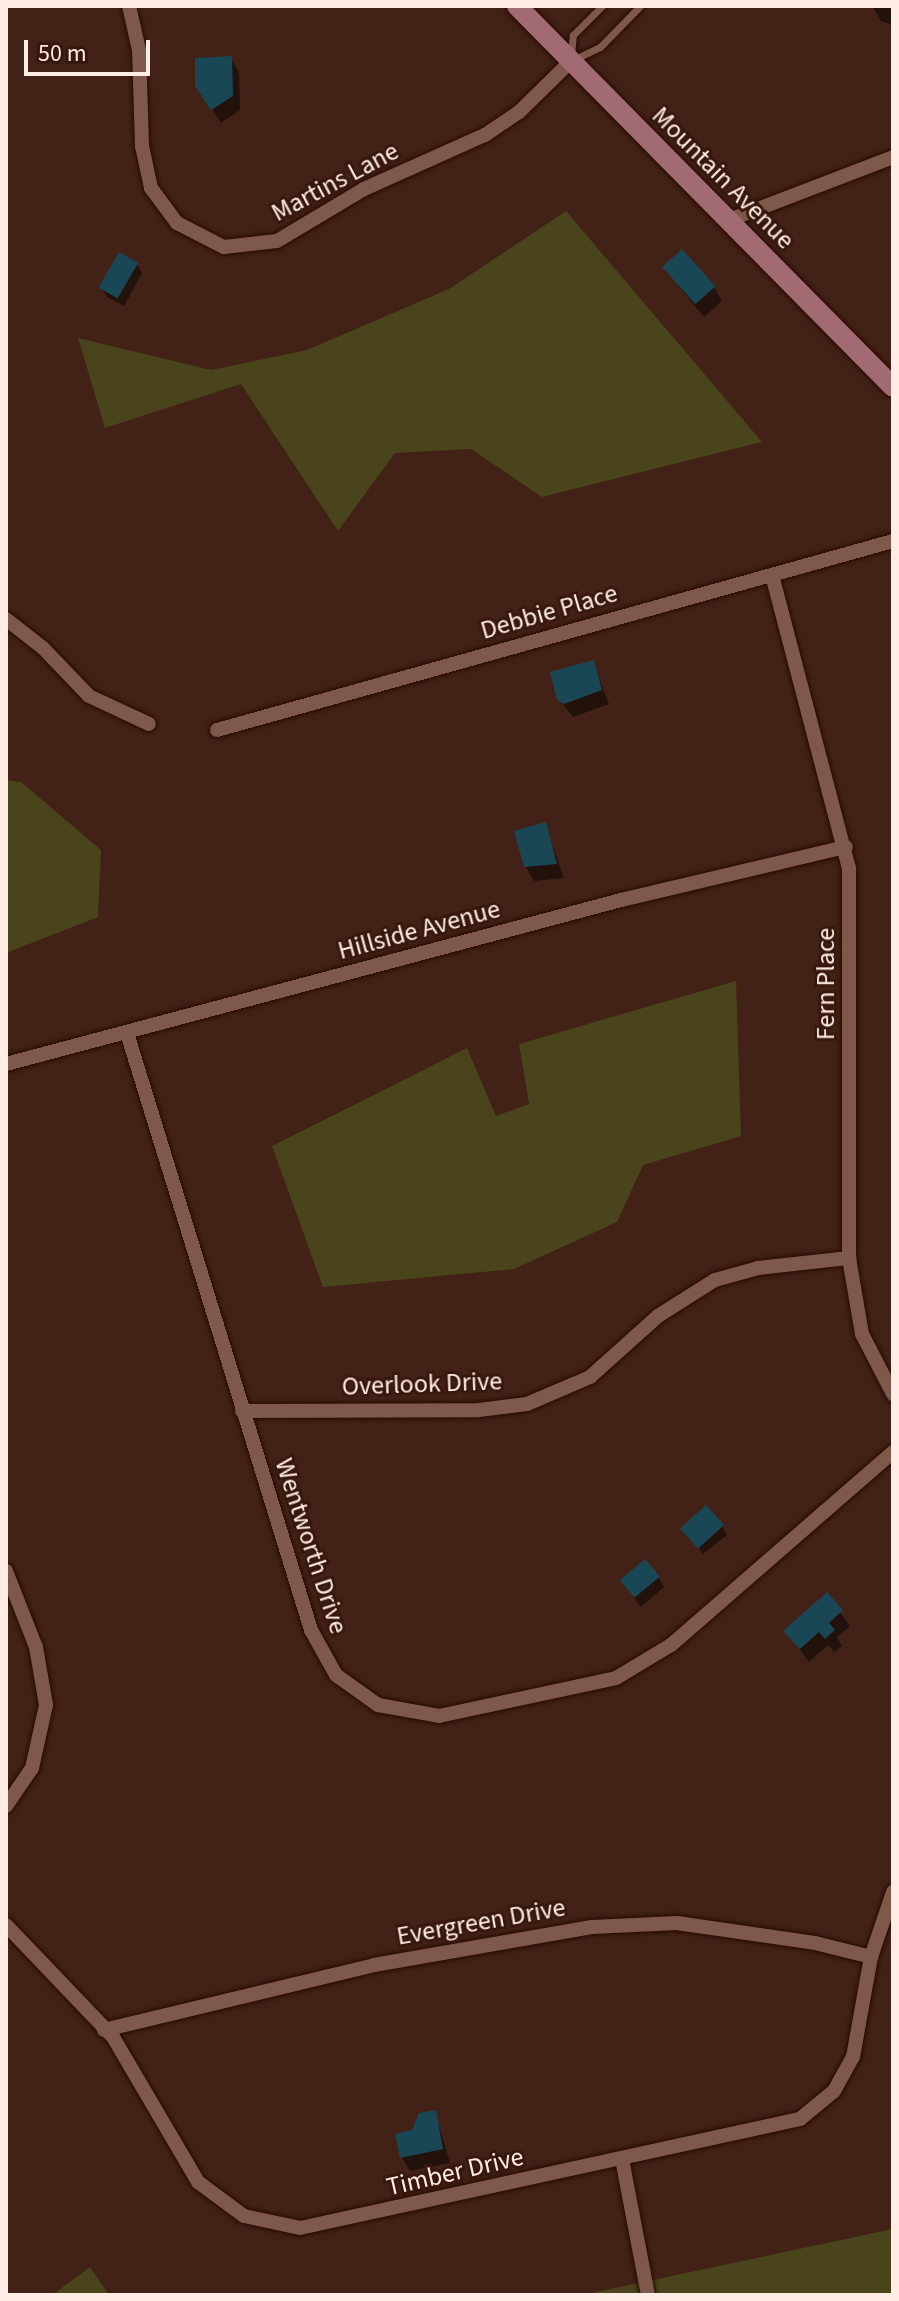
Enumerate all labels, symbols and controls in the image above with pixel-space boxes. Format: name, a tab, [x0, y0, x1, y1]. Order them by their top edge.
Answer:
scale bar	[28, 24, 154, 74]
text: 50 m	[38, 36, 87, 71]
street label: Mountain Avenue	[645, 100, 801, 256]
street label: Martins Lane	[266, 136, 404, 228]
street label: Debbie Place	[477, 578, 621, 646]
street label: Hillside Avenue	[335, 893, 503, 967]
street label: Fern Place	[810, 928, 842, 1040]
street label: Overlook Drive	[341, 1366, 503, 1402]
street label: Wentworth Drive	[268, 1454, 354, 1638]
street label: Evergreen Drive	[394, 1892, 568, 1952]
street label: Timber Drive	[383, 2141, 527, 2203]

